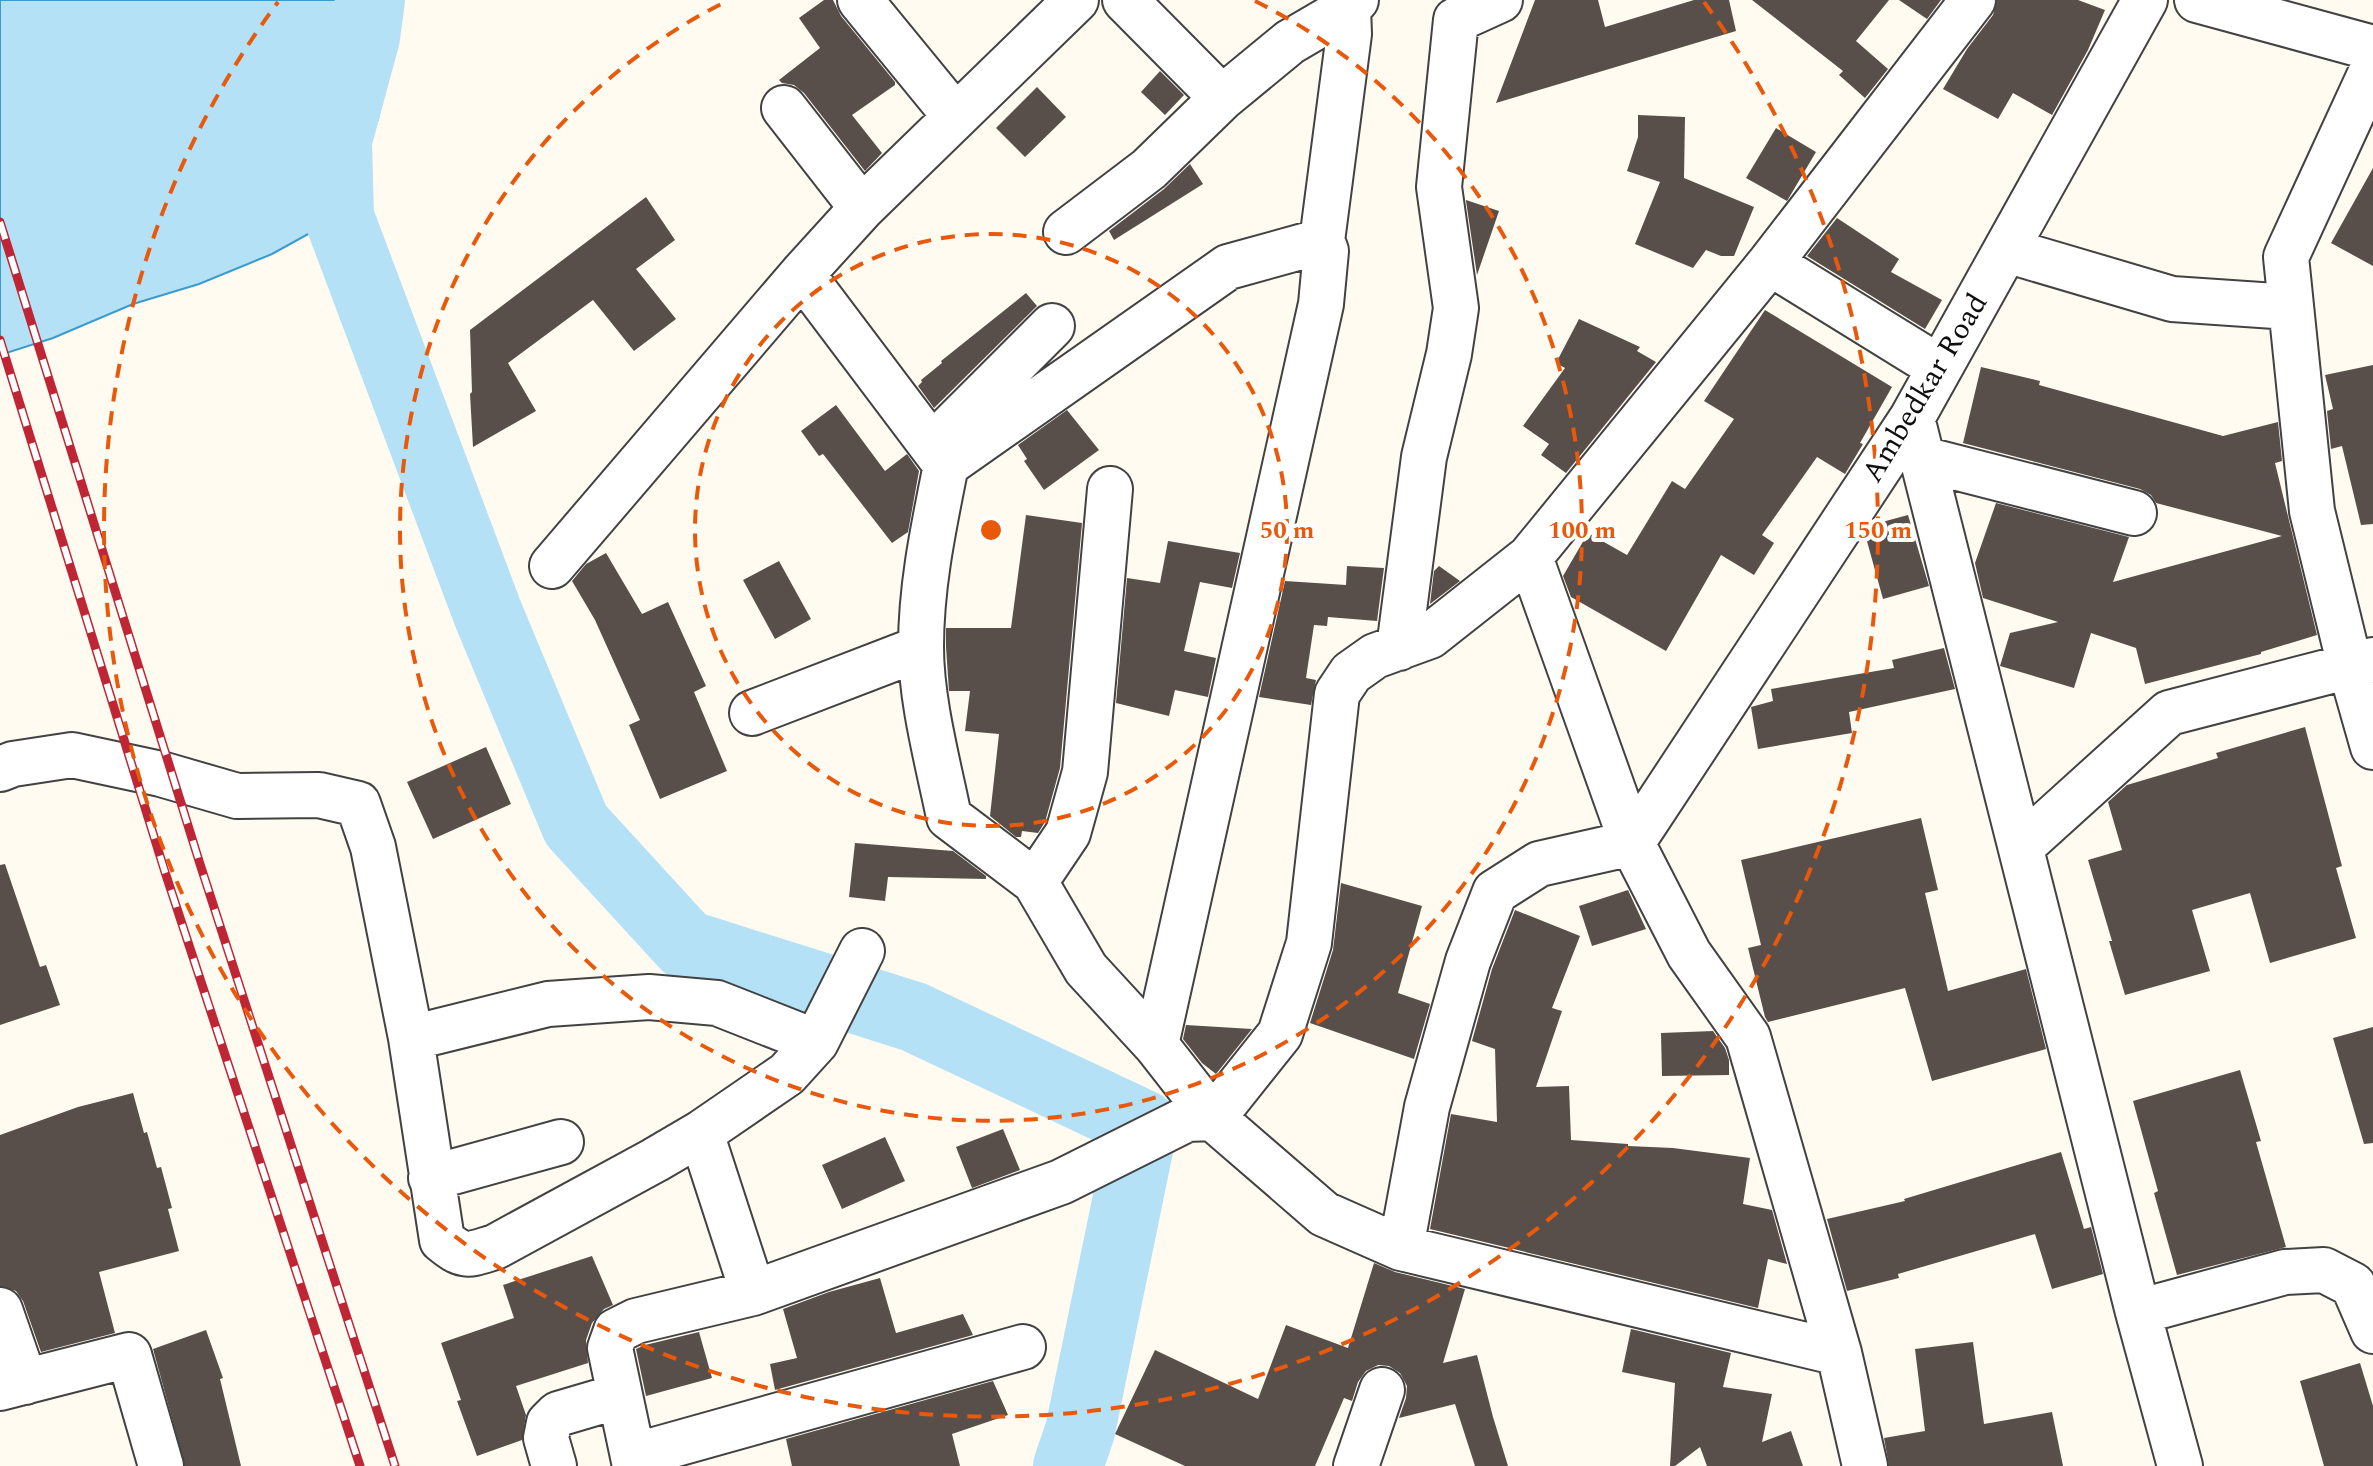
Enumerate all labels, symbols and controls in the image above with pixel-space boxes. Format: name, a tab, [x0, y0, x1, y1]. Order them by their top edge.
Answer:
street label: Ambedkar Road	[1850, 284, 2000, 492]
text: 50 m	[1260, 513, 1315, 549]
text: 100 m	[1548, 513, 1616, 549]
text: 150 m	[1844, 513, 1912, 549]
centre of rings	[977, 516, 1005, 544]

